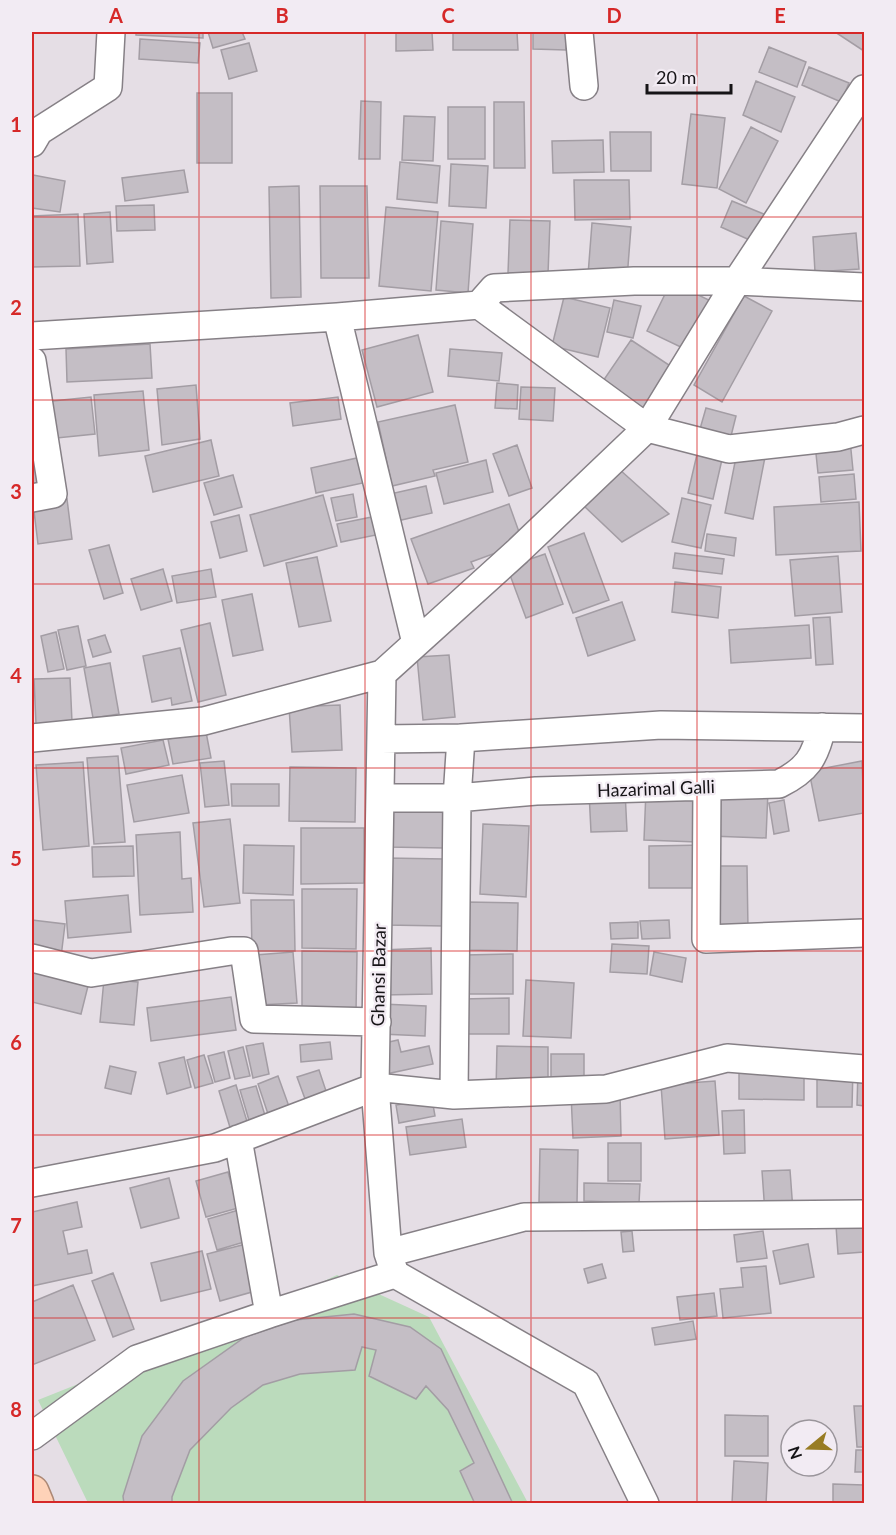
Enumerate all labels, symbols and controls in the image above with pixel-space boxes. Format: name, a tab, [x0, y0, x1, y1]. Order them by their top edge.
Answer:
text: A	[108, 3, 123, 27]
text: B	[275, 3, 289, 27]
text: C	[441, 3, 455, 27]
text: D	[606, 3, 622, 27]
text: E	[774, 3, 786, 27]
scale bar	[647, 57, 731, 95]
text: 20 m	[656, 66, 696, 88]
text: 1	[10, 112, 22, 136]
text: 2	[10, 295, 22, 319]
text: 3	[10, 479, 22, 503]
text: 4	[10, 663, 22, 687]
street label: Hazarimal Galli	[597, 775, 715, 801]
text: 5	[10, 846, 22, 870]
street label: Ghansi Bazar	[366, 923, 390, 1027]
text: 6	[10, 1030, 22, 1054]
text: 7	[10, 1213, 22, 1237]
text: 8	[10, 1397, 22, 1421]
north arrow	[779, 1418, 839, 1478]
text: N	[783, 1444, 805, 1462]

